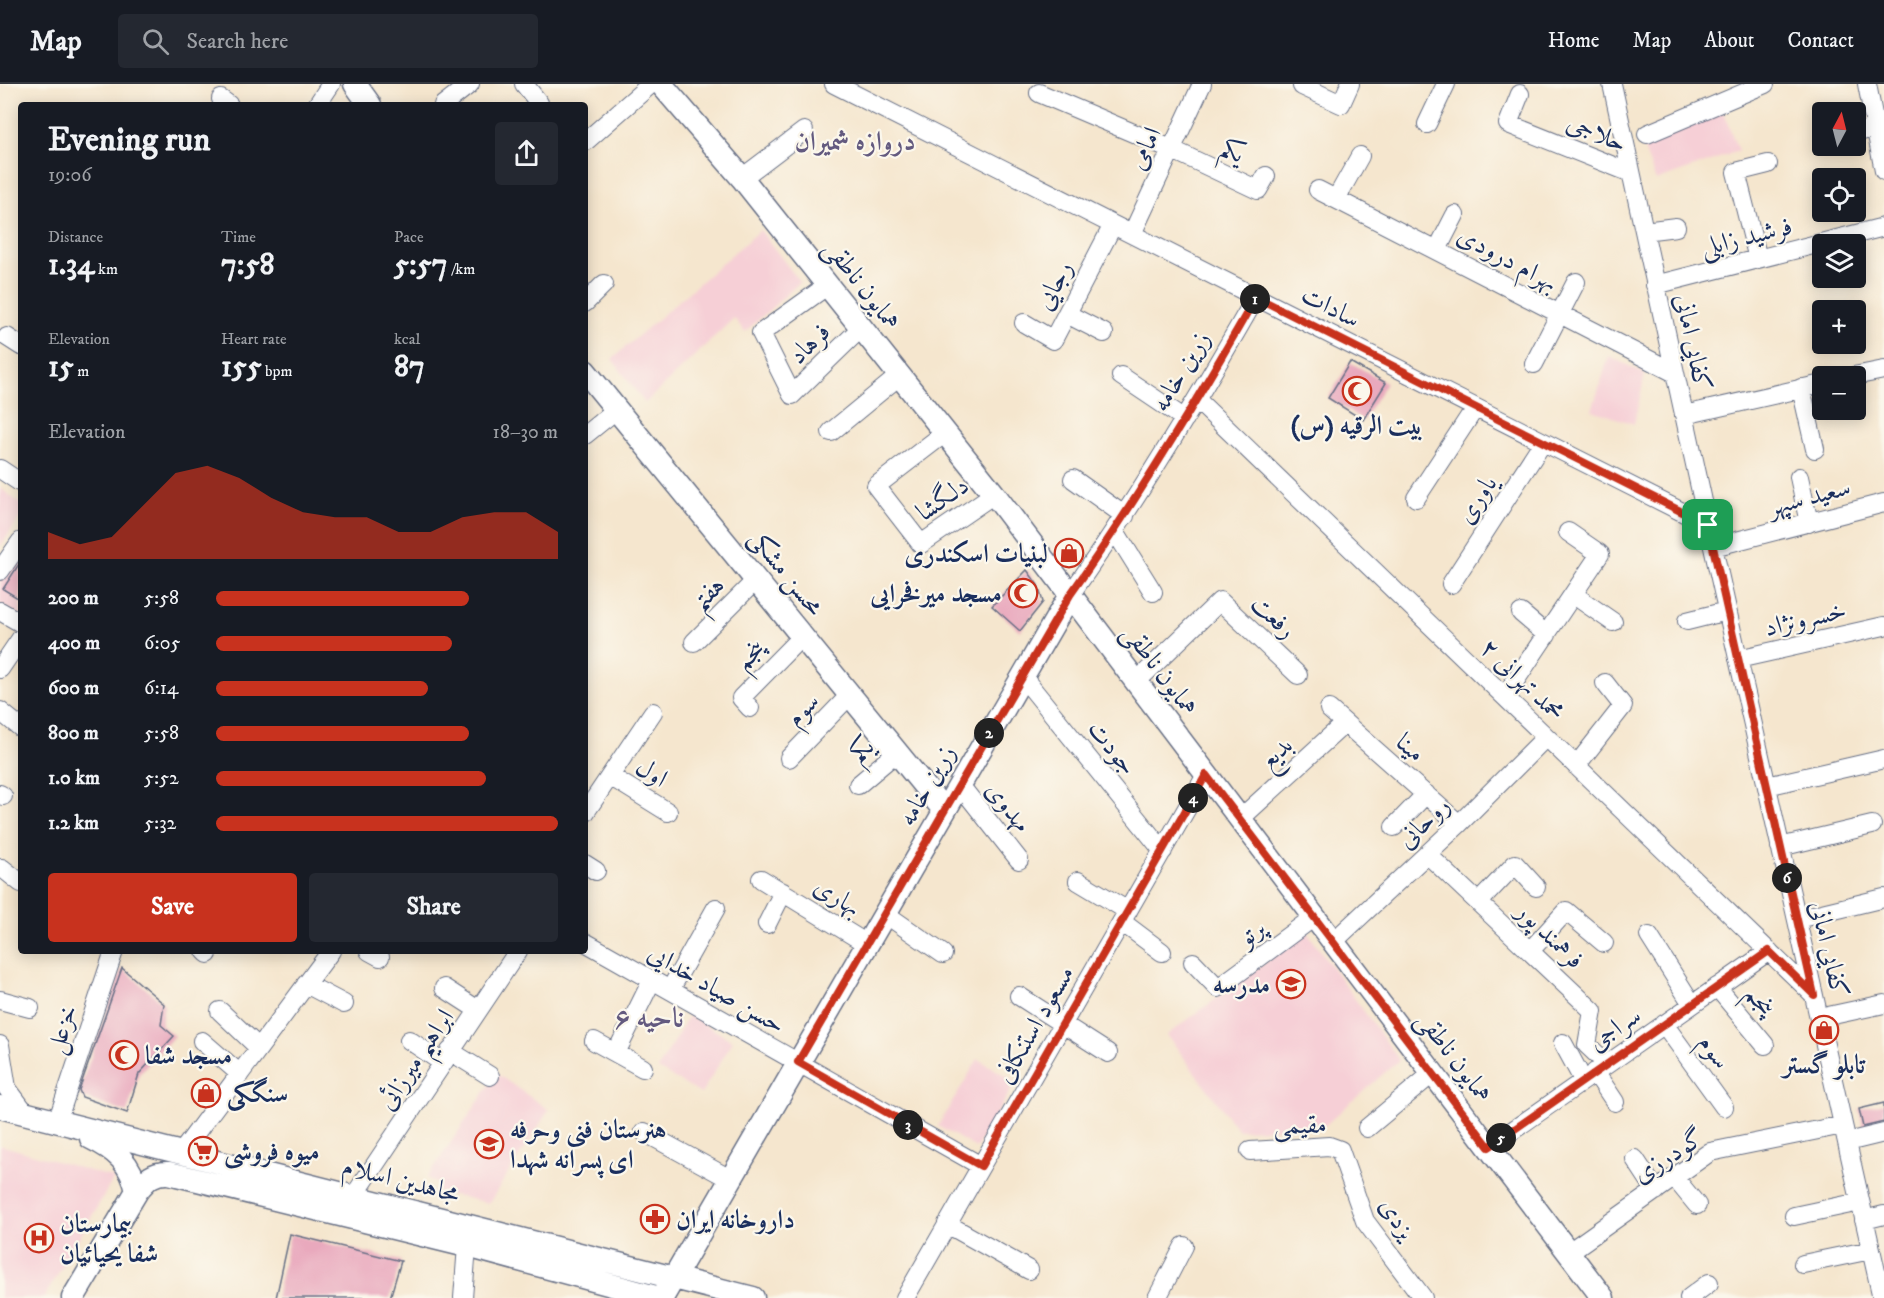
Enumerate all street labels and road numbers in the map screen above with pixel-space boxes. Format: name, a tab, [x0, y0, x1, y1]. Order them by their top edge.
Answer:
street label: حلاجی	[1561, 106, 1631, 160]
street label: امامی	[1121, 122, 1170, 176]
street label: یکم	[1212, 132, 1252, 178]
street label: فرشید زابلی	[1697, 210, 1796, 266]
street label: بهرام درودی	[1449, 219, 1563, 304]
street label: همایون ناطقی	[815, 233, 908, 338]
street label: رجایی	[1028, 255, 1081, 316]
street label: سادات	[1295, 279, 1365, 336]
street label: کفایی امانی	[1666, 291, 1719, 394]
street label: فرهاد	[782, 316, 838, 372]
street label: زرین خامه	[1144, 325, 1218, 418]
street label: یاوری	[1449, 467, 1506, 530]
street label: دلگشا	[909, 469, 976, 529]
street label: سعید سپهر	[1762, 471, 1854, 525]
street label: محسن مشکی	[741, 523, 831, 623]
street label: هفتم	[684, 570, 738, 624]
street label: رفعت	[1243, 588, 1303, 646]
street label: خسرونژاد	[1761, 594, 1850, 645]
street label: همایون ناطقی	[1114, 617, 1205, 723]
street label: پنجم	[727, 631, 779, 683]
street label: محمد تهرانی ۲	[1473, 632, 1571, 728]
street label: سوم	[779, 686, 831, 738]
street label: جودت	[1080, 714, 1144, 782]
street label: مینا	[1388, 726, 1432, 770]
street label: یکم	[842, 729, 888, 775]
street label: بدیع	[1252, 729, 1304, 781]
street label: زرین خامه	[891, 739, 964, 832]
street label: اول	[629, 751, 673, 796]
street label: مهدوی	[978, 775, 1038, 839]
street label: روحانی	[1390, 790, 1458, 856]
street label: بهاری	[807, 870, 867, 925]
street label: فرهمند پور	[1506, 894, 1591, 977]
street label: کفایی امانی	[1801, 898, 1856, 1001]
street label: پرتو	[1229, 911, 1274, 956]
street label: حسن صیاد خدایی	[641, 937, 791, 1042]
street label: مسعود استنکافی	[988, 960, 1082, 1090]
street label: پنجم	[1732, 978, 1784, 1029]
street label: سراجی	[1582, 999, 1648, 1059]
street label: خزعل	[39, 1001, 86, 1058]
street label: ابراهیم میرزائی	[370, 1003, 469, 1121]
street label: همایون ناطقی	[1408, 1004, 1499, 1110]
street label: سوم	[1686, 1028, 1738, 1079]
street label: مقیمی	[1273, 1109, 1327, 1142]
street label: گودرزی	[1627, 1122, 1711, 1191]
street label: مجاهدین اسلام	[337, 1150, 463, 1216]
street label: یزدی	[1371, 1191, 1424, 1248]

